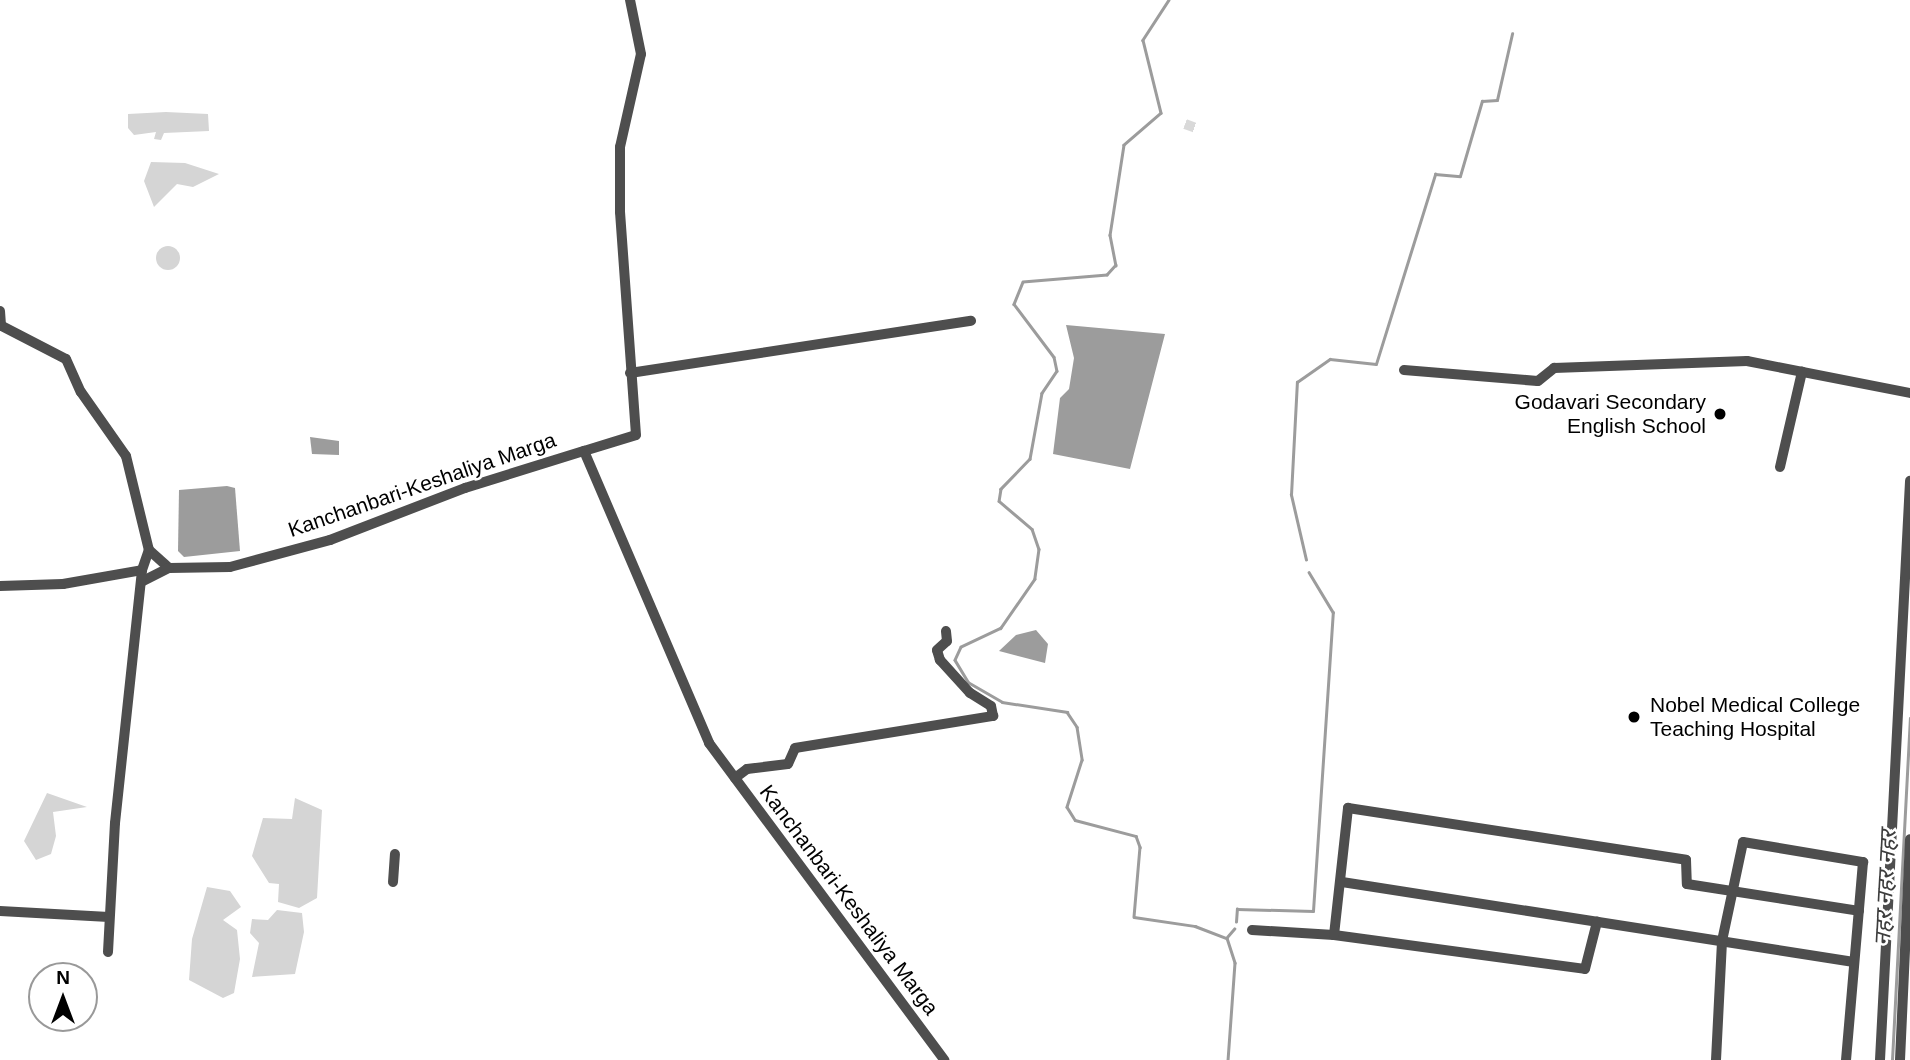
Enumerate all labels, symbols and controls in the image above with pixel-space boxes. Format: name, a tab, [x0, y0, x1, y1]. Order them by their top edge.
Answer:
place label: Godavari Secondary English School	[1515, 389, 1706, 439]
marker: Godavari Secondary English School	[1712, 406, 1728, 422]
street label: Kanchanbari-Keshaliya Marga	[285, 427, 559, 543]
place label: Nobel Medical College Teaching Hospital	[1650, 692, 1860, 742]
marker: Nobel Medical College Teaching Hospital	[1624, 707, 1644, 727]
street label: Kanchanbari-Keshaliya Marga	[754, 780, 944, 1020]
water label: नहर नहर नहर	[1868, 829, 1902, 947]
north arrow	[28, 962, 98, 1032]
text: N	[56, 967, 70, 988]

